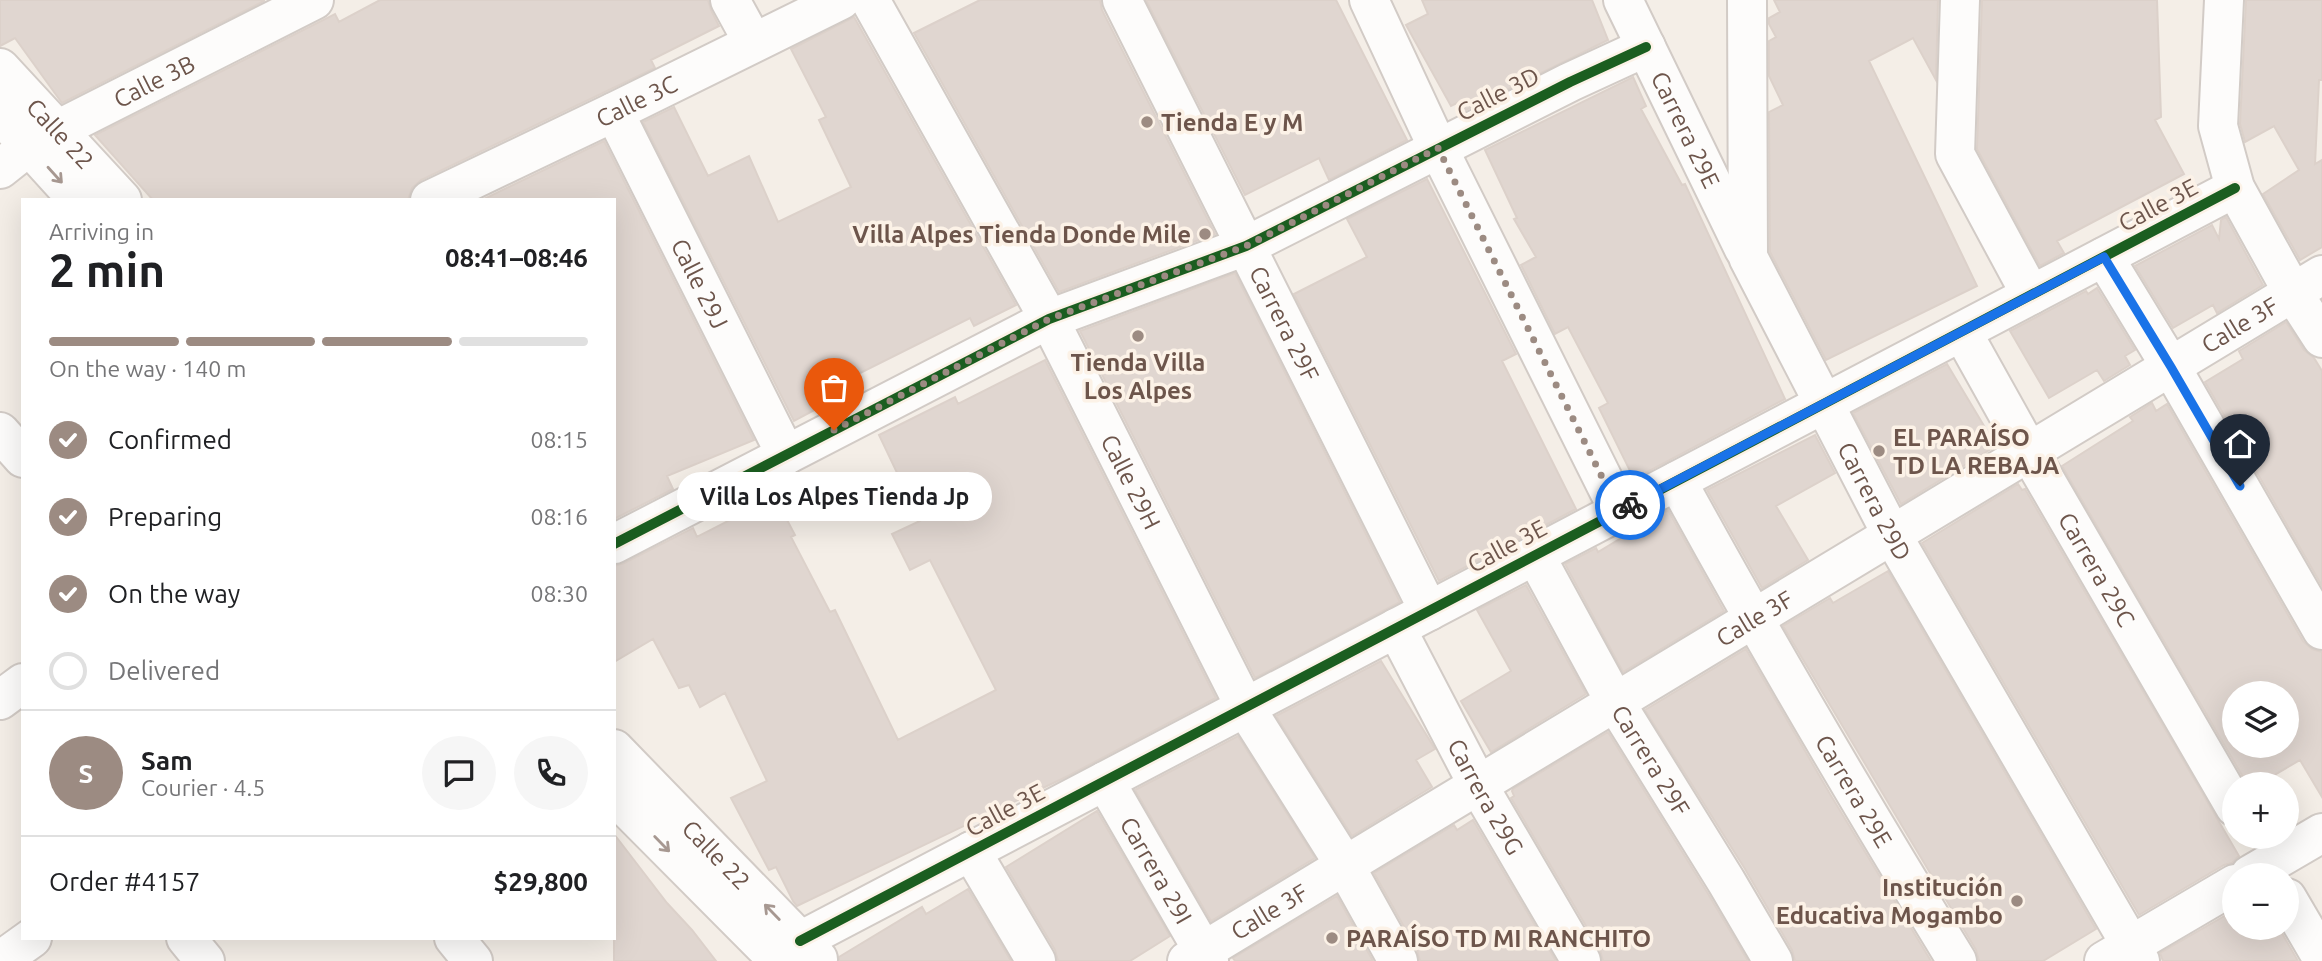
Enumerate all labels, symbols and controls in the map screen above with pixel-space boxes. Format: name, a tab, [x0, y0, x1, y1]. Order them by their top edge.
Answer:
street label: Calle 3B	[109, 49, 199, 113]
street label: Calle 3D	[1452, 62, 1544, 126]
street label: Carrera 29E	[1646, 67, 1726, 192]
street label: Calle 3C	[592, 70, 682, 132]
street label: Calle 22	[21, 93, 99, 174]
place label: Tienda E y M	[1161, 109, 1303, 136]
marker: Tienda E y M	[1139, 114, 1155, 130]
one-way arrow	[47, 166, 64, 183]
street label: Calle 3E	[2114, 173, 2202, 237]
text: Arriving in	[49, 219, 154, 244]
place label: Villa Alpes Tienda Donde Mile	[852, 221, 1191, 248]
marker: Villa Alpes Tienda Donde Mile	[1197, 226, 1213, 242]
street label: Calle 29J	[666, 234, 734, 333]
text: 08:41–08:46	[445, 243, 588, 272]
text: 2 min	[49, 244, 165, 296]
street label: Carrera 29F	[1244, 261, 1325, 385]
street label: Calle 3F	[2196, 291, 2283, 358]
marker: Tienda Villa Los Alpes	[1130, 328, 1146, 344]
place label: Tienda Villa Los Alpes	[1071, 349, 1205, 404]
text: On the way · 140 m	[49, 356, 246, 381]
pin	[804, 358, 864, 430]
icon: bag	[815, 369, 853, 407]
pin	[2210, 414, 2270, 486]
icon: check	[49, 421, 87, 459]
place label: EL PARAÍSO TD LA REBAJA	[1893, 422, 2060, 479]
text: Confirmed	[108, 425, 232, 454]
icon: home	[2221, 425, 2259, 463]
text: 08:15	[530, 427, 588, 452]
street label: Calle 29H	[1096, 430, 1166, 533]
street label: Carrera 29D	[1833, 437, 1917, 565]
marker: EL PARAÍSO TD LA REBAJA	[1871, 443, 1887, 459]
courier	[1595, 470, 1665, 540]
callout: Villa Los Alpes Tienda Jp	[676, 472, 992, 521]
text: Villa Los Alpes Tienda Jp	[700, 484, 969, 509]
icon: bike	[1611, 486, 1649, 524]
icon: check	[49, 498, 87, 536]
text: Preparing	[108, 502, 222, 531]
text: 08:16	[530, 504, 588, 529]
street label: Carrera 29C	[2053, 507, 2141, 631]
street label: Calle 3E	[1463, 514, 1551, 578]
icon: check	[49, 575, 87, 613]
text: On the way	[108, 579, 240, 608]
text: 08:30	[530, 581, 588, 606]
street label: Calle 3F	[1711, 585, 1798, 651]
text: Delivered	[108, 656, 220, 685]
map controls	[2222, 681, 2299, 940]
button: layers	[2222, 681, 2299, 758]
street label: Carrera 29F	[1607, 700, 1696, 821]
street label: Carrera 29E	[1810, 730, 1898, 852]
street label: Carrera 29G	[1443, 734, 1529, 859]
button: chat	[422, 736, 496, 810]
button: phone	[514, 736, 588, 810]
text: Sam	[141, 746, 193, 775]
text: S	[79, 759, 93, 788]
button: +	[2222, 772, 2299, 849]
text: Courier · 4.5	[141, 775, 265, 800]
street label: Calle 3E	[961, 778, 1049, 842]
street label: Carrera 29I	[1115, 812, 1198, 928]
street label: Calle 22	[677, 814, 756, 895]
one-way arrow	[653, 836, 670, 853]
button: −	[2222, 863, 2299, 940]
text: Order #4157	[49, 867, 200, 896]
text: $29,800	[494, 867, 588, 896]
place label: Institución Educativa Mogambo	[1776, 874, 2003, 929]
street label: Calle 3F	[1226, 878, 1312, 945]
marker: Institución Educativa Mogambo	[2009, 893, 2025, 909]
one-way arrow	[763, 904, 780, 921]
place label: PARAÍSO TD MI RANCHITO	[1346, 923, 1651, 952]
marker: PARAÍSO TD MI RANCHITO	[1324, 930, 1340, 946]

